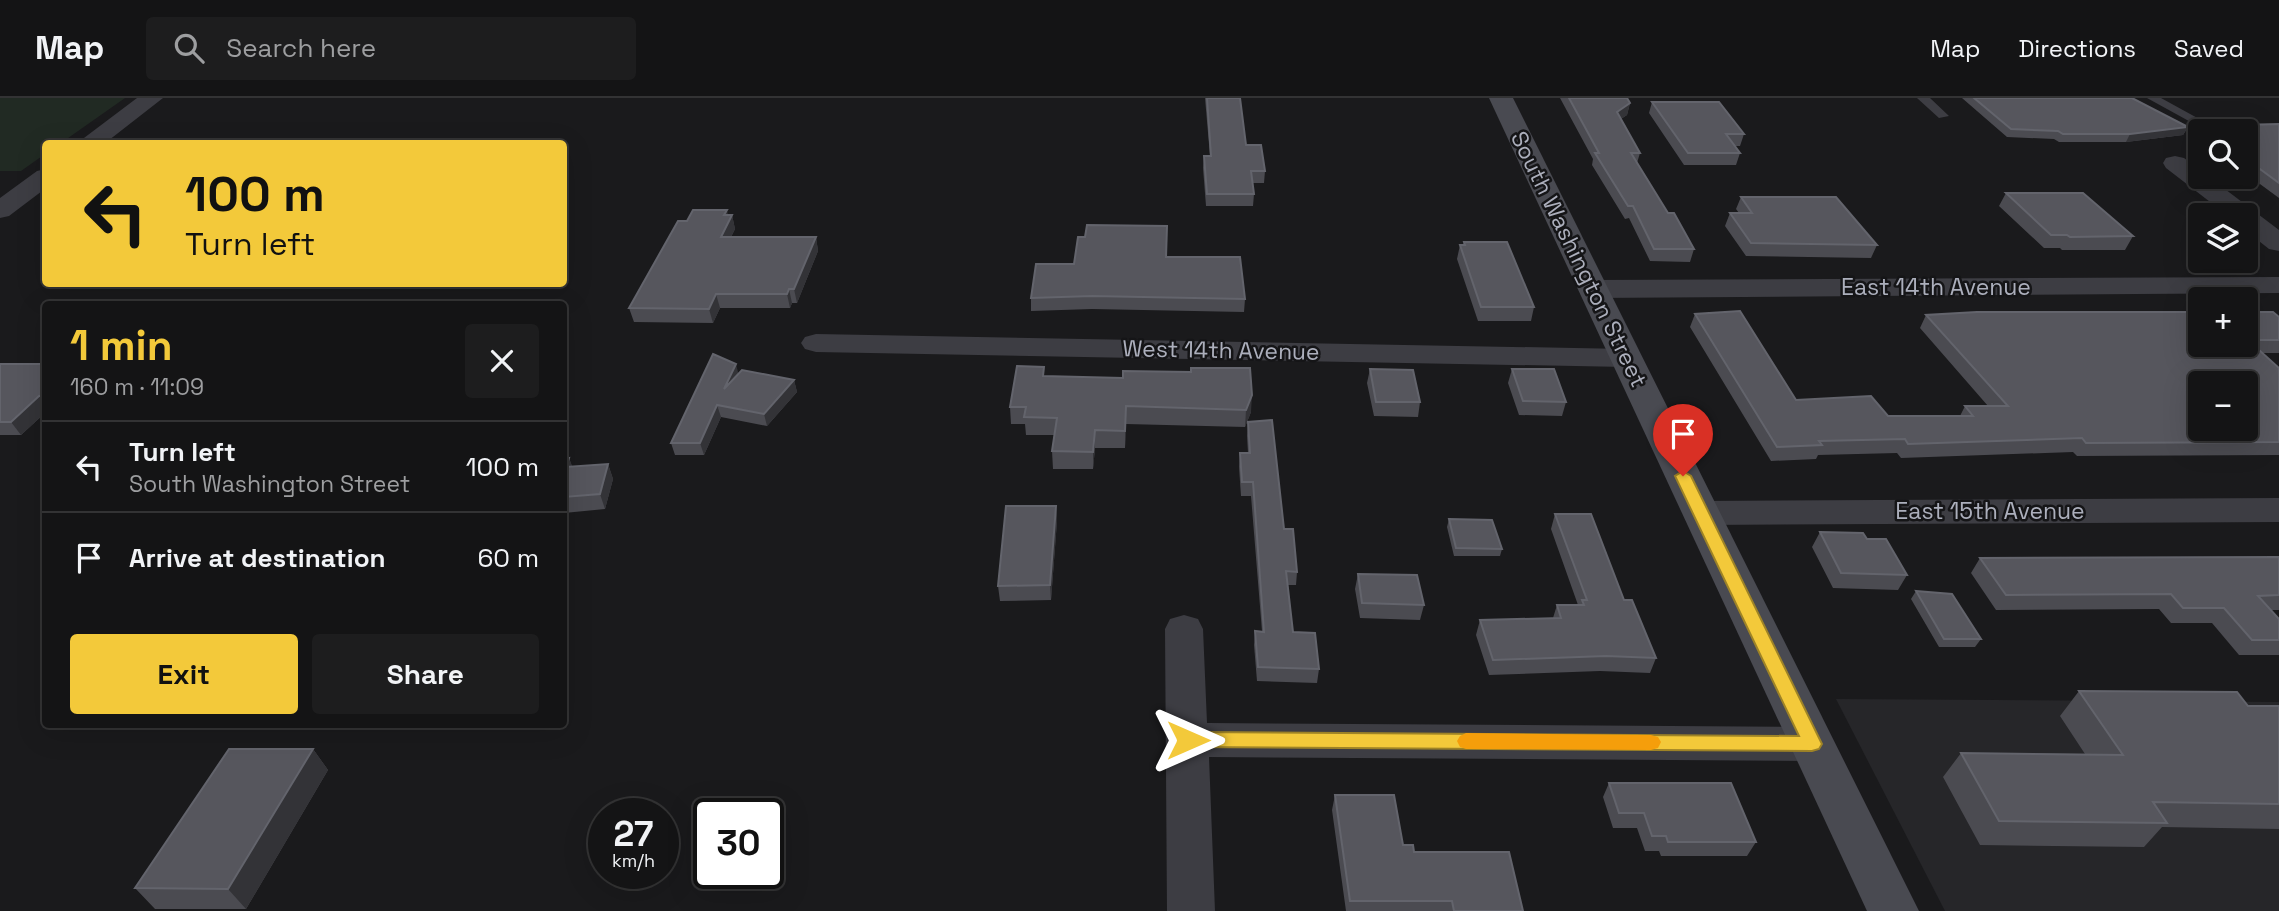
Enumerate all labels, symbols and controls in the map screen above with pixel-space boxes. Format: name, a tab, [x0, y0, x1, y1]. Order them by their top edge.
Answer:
search box	[146, 17, 636, 80]
text: Map	[35, 27, 104, 69]
icon: search	[170, 29, 208, 67]
text: Search here	[226, 31, 376, 65]
text: Map	[1930, 33, 1980, 64]
text: Directions	[2018, 33, 2136, 64]
text: Saved	[2174, 33, 2244, 64]
map controls	[2188, 119, 2258, 441]
button: search	[2188, 119, 2258, 189]
street label: South Washington Street	[1504, 126, 1654, 392]
text: 100 m	[185, 163, 325, 225]
icon: left	[70, 168, 161, 259]
button: layers	[2188, 203, 2258, 273]
text: Turn left	[185, 224, 315, 264]
street label: East 14th Avenue	[1841, 272, 2031, 302]
button: +	[2188, 287, 2258, 357]
text: 1 min	[70, 319, 173, 372]
button: close	[465, 324, 539, 398]
street label: West 14th Avenue	[1122, 333, 1320, 367]
button: −	[2188, 371, 2258, 441]
text: 160 m · 11:09	[70, 372, 204, 402]
pin	[1653, 404, 1713, 476]
icon: arrive	[1664, 415, 1702, 453]
text: Turn left	[129, 435, 236, 469]
icon: left	[70, 448, 108, 486]
text: 100 m	[466, 450, 539, 484]
text: South Washington Street	[129, 469, 410, 499]
street label: East 15th Avenue	[1895, 496, 2085, 526]
icon: arrive	[70, 539, 108, 577]
text: Arrive at destination	[129, 541, 386, 575]
text: 60 m	[477, 541, 539, 575]
button: Exit	[70, 634, 298, 714]
button: Share	[312, 634, 539, 714]
position arrow	[1151, 703, 1225, 777]
speed limit sign: 30	[693, 798, 784, 889]
text: 27	[614, 812, 653, 856]
text: km/h	[612, 849, 655, 872]

